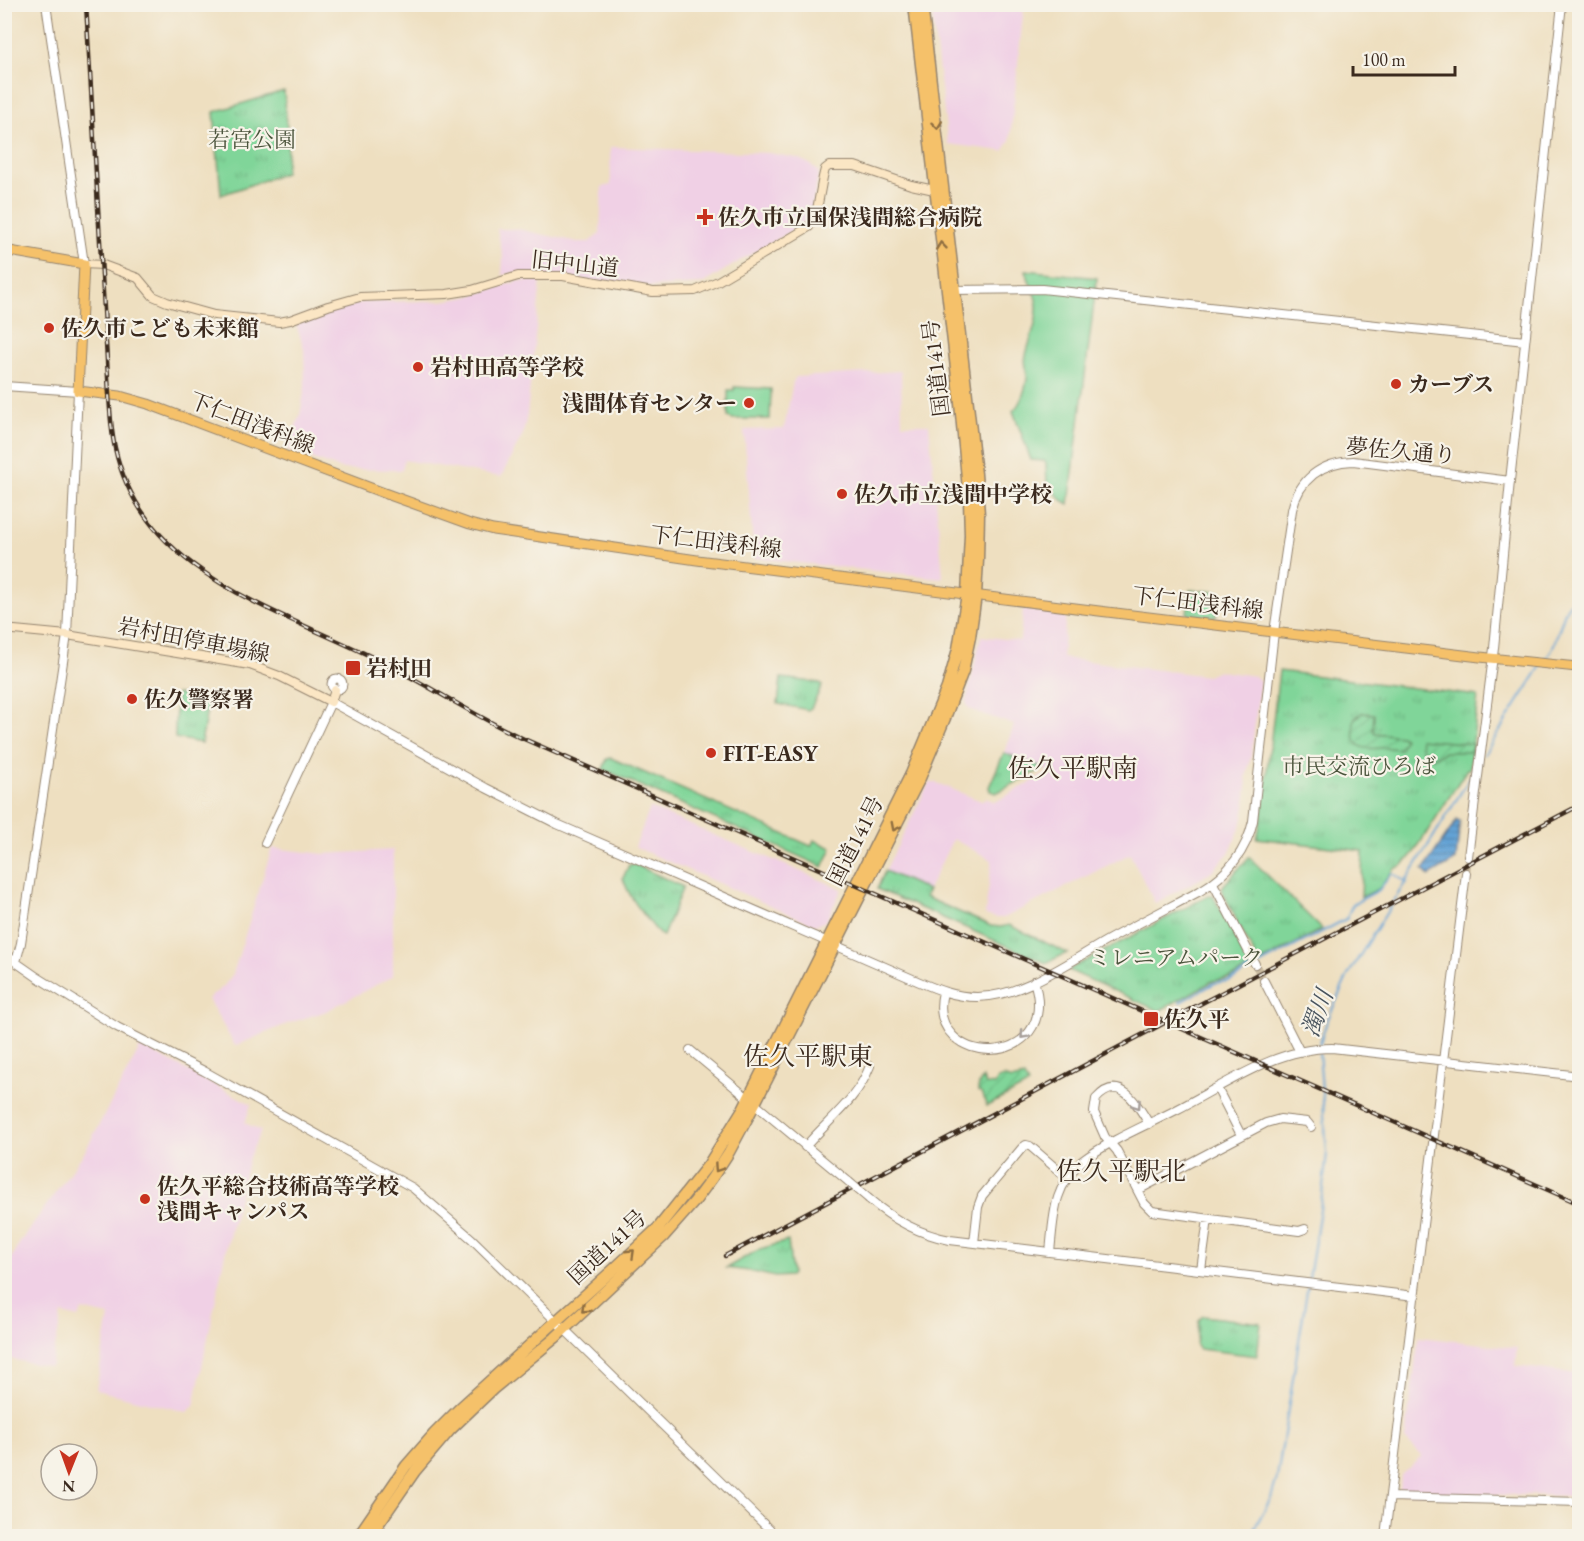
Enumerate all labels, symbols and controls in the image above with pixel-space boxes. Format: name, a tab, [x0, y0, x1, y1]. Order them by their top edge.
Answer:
scale bar	[1353, 39, 1455, 77]
text: 100 m	[1362, 48, 1406, 71]
one-way arrow	[930, 121, 942, 130]
park label: 若宮公園	[208, 125, 296, 154]
place label: 佐久市立国保浅間総合病院	[718, 203, 982, 232]
marker: 佐久市立国保浅間総合病院	[696, 208, 714, 226]
one-way arrow	[935, 241, 948, 250]
street label: 旧中山道	[530, 245, 620, 283]
place label: 佐久市こども未来館	[61, 314, 259, 343]
street label: 国道141号	[916, 318, 956, 418]
marker: 佐久市こども未来館	[42, 321, 56, 335]
place label: 岩村田高等学校	[430, 353, 584, 382]
marker: 岩村田高等学校	[411, 360, 425, 374]
place label: カーブス	[1408, 370, 1494, 399]
marker: カーブス	[1389, 377, 1403, 391]
street label: 下仁田浅科線	[185, 386, 319, 460]
place label: 浅間体育センター	[562, 389, 737, 418]
marker: 浅間体育センター	[742, 396, 756, 410]
street label: 夢佐久通り	[1345, 432, 1457, 470]
place label: 佐久市立浅間中学校	[854, 480, 1052, 509]
marker: 佐久市立浅間中学校	[835, 487, 849, 501]
street label: 下仁田浅科線	[649, 520, 783, 564]
street label: 下仁田浅科線	[1131, 581, 1265, 625]
street label: 岩村田停車場線	[116, 611, 272, 669]
place label: 岩村田	[366, 654, 432, 683]
marker: 岩村田	[344, 659, 362, 677]
place label: 佐久警察署	[144, 685, 254, 714]
marker: 佐久警察署	[125, 692, 139, 706]
place label: FIT-EASY	[723, 739, 819, 768]
marker: FIT-EASY	[704, 746, 718, 760]
district label: 佐久平駅南	[1008, 751, 1138, 785]
park label: 市民交流ひろば	[1282, 752, 1436, 781]
street label: 国道141号	[820, 791, 890, 891]
one-way arrow	[891, 821, 902, 832]
park label: ミレニアムパーク	[1089, 943, 1263, 972]
water label: 濁川	[1294, 982, 1341, 1041]
place label: 佐久平	[1164, 1005, 1230, 1034]
marker: 佐久平	[1142, 1010, 1160, 1028]
one-way arrow	[1020, 1028, 1031, 1038]
district label: 佐久平駅東	[743, 1039, 873, 1073]
one-way arrow	[1129, 1098, 1140, 1109]
district label: 佐久平駅北	[1056, 1154, 1186, 1188]
one-way arrow	[714, 1161, 725, 1172]
place label: 佐久平総合技術高等学校 浅間キャンパス	[157, 1172, 399, 1226]
marker: 佐久平総合技術高等学校 浅間キャンパス	[138, 1192, 152, 1206]
street label: 国道141号	[561, 1203, 653, 1291]
one-way arrow	[624, 1250, 635, 1261]
one-way arrow	[582, 1302, 593, 1313]
north arrow	[39, 1442, 99, 1502]
text: N	[62, 1476, 75, 1497]

